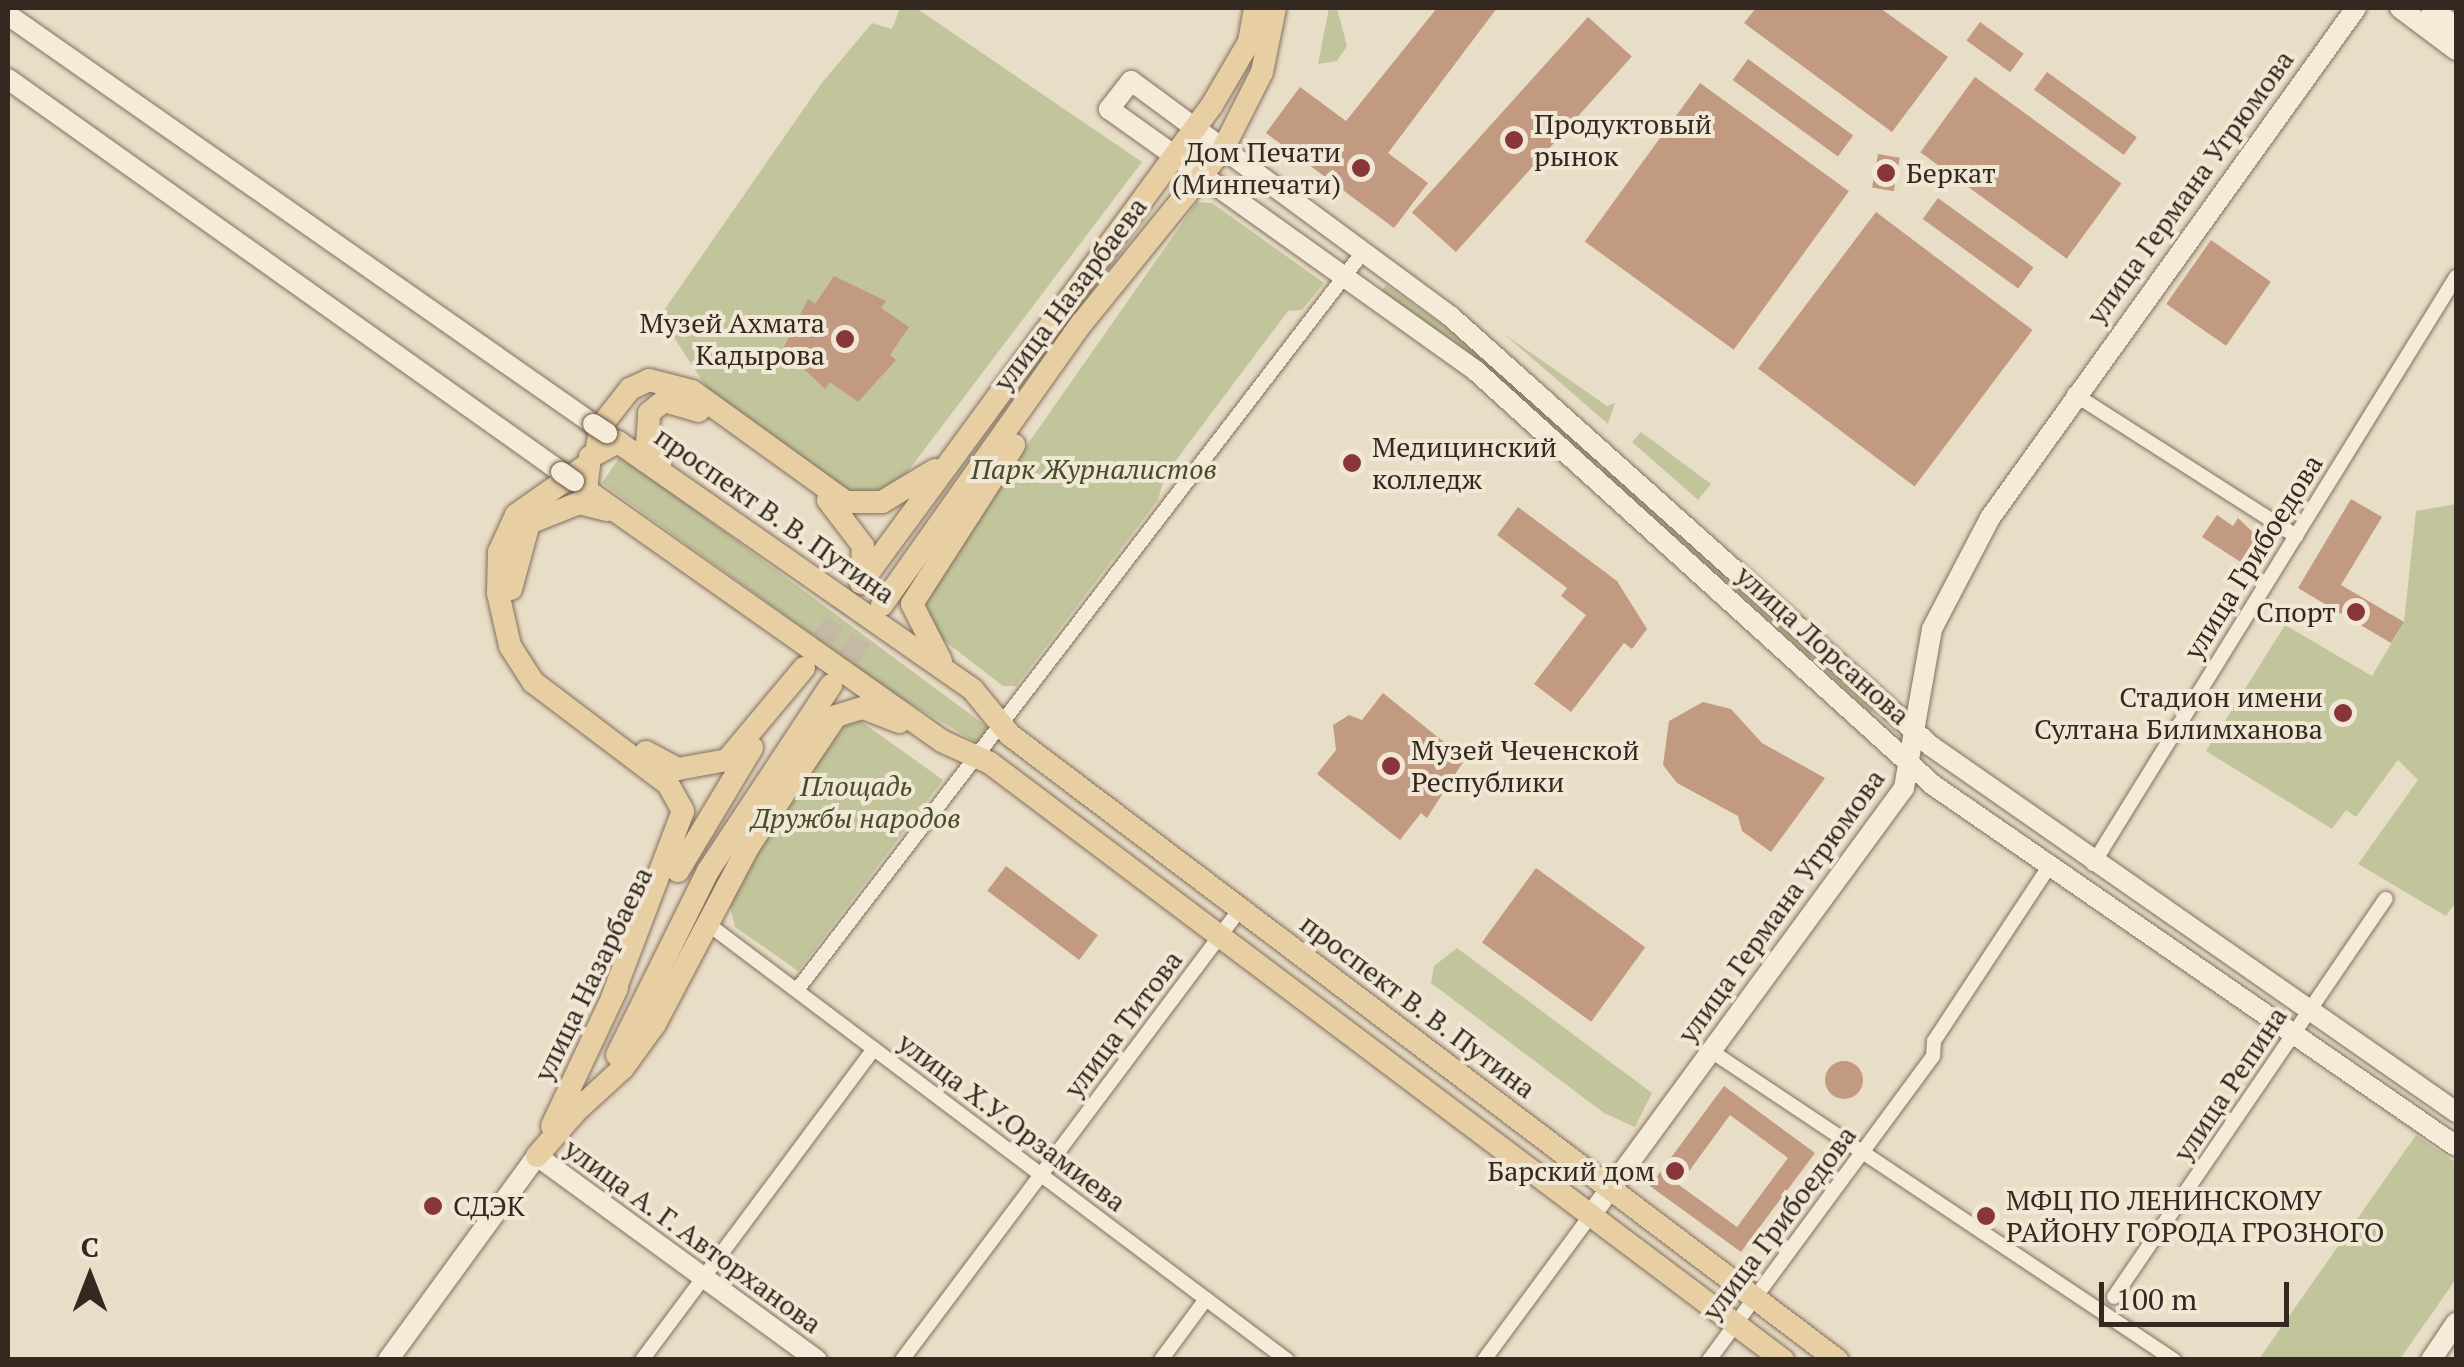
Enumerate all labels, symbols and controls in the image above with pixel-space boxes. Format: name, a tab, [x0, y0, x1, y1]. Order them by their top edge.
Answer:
street label: улица Германа Угрюмова	[2079, 43, 2301, 331]
place label: Продуктовый рынок	[1534, 107, 1712, 173]
marker: Продуктовый рынок	[1503, 129, 1525, 151]
place label: Дом Печати (Минпечати)	[1172, 135, 1341, 201]
place label: Беркат	[1906, 156, 1996, 190]
marker: Дом Печати (Минпечати)	[1350, 157, 1372, 179]
marker: Беркат	[1875, 162, 1897, 184]
street label: улица Назарбаева	[986, 190, 1154, 398]
place label: Музей Ахмата Кадырова	[639, 306, 825, 372]
marker: Музей Ахмата Кадырова	[834, 328, 856, 350]
street label: проспект В. В. Путина	[647, 419, 903, 611]
place label: Медицинский колледж	[1372, 430, 1557, 496]
street label: улица Грибоедова	[2176, 448, 2330, 666]
park label: Парк Журналистов	[971, 452, 1217, 486]
marker: Медицинский колледж	[1341, 452, 1363, 474]
street label: улица Лорсанова	[1729, 558, 1917, 732]
place label: Спорт	[2256, 595, 2336, 629]
marker: Спорт	[2345, 601, 2367, 623]
place label: Стадион имени Султана Билимханова	[2034, 680, 2323, 746]
marker: Стадион имени Султана Билимханова	[2332, 702, 2354, 724]
place label: Музей Чеченской Республики	[1411, 733, 1639, 799]
marker: Музей Чеченской Республики	[1380, 755, 1402, 777]
street label: улица Германа Угрюмова	[1670, 762, 1892, 1050]
park label: Площадь Дружбы народов	[751, 769, 961, 835]
street label: улица Назарбаева	[527, 861, 659, 1087]
street label: проспект В. В. Путина	[1293, 906, 1543, 1106]
street label: улица Титова	[1057, 944, 1189, 1104]
street label: улица Репина	[2166, 1000, 2294, 1168]
street label: улица Х.У.Орзамиева	[891, 1025, 1133, 1219]
street label: улица Грибоедова	[1695, 1119, 1863, 1327]
street label: улица А. Г. Авторханова	[556, 1130, 830, 1342]
place label: Барский дом	[1487, 1154, 1655, 1188]
marker: Барский дом	[1664, 1160, 1686, 1182]
place label: МФЦ ПО ЛЕНИНСКОМУ РАЙОНУ ГОРОДА ГРОЗНОГО	[2006, 1183, 2386, 1249]
place label: СДЭК	[453, 1189, 525, 1223]
marker: СДЭК	[422, 1195, 444, 1217]
marker: МФЦ ПО ЛЕНИНСКОМУ РАЙОНУ ГОРОДА ГРОЗНОГО	[1975, 1205, 1997, 1227]
north arrow	[40, 1227, 140, 1327]
text: С	[81, 1228, 99, 1265]
scale bar	[2104, 1262, 2294, 1324]
text: 100 m	[2116, 1279, 2197, 1319]

